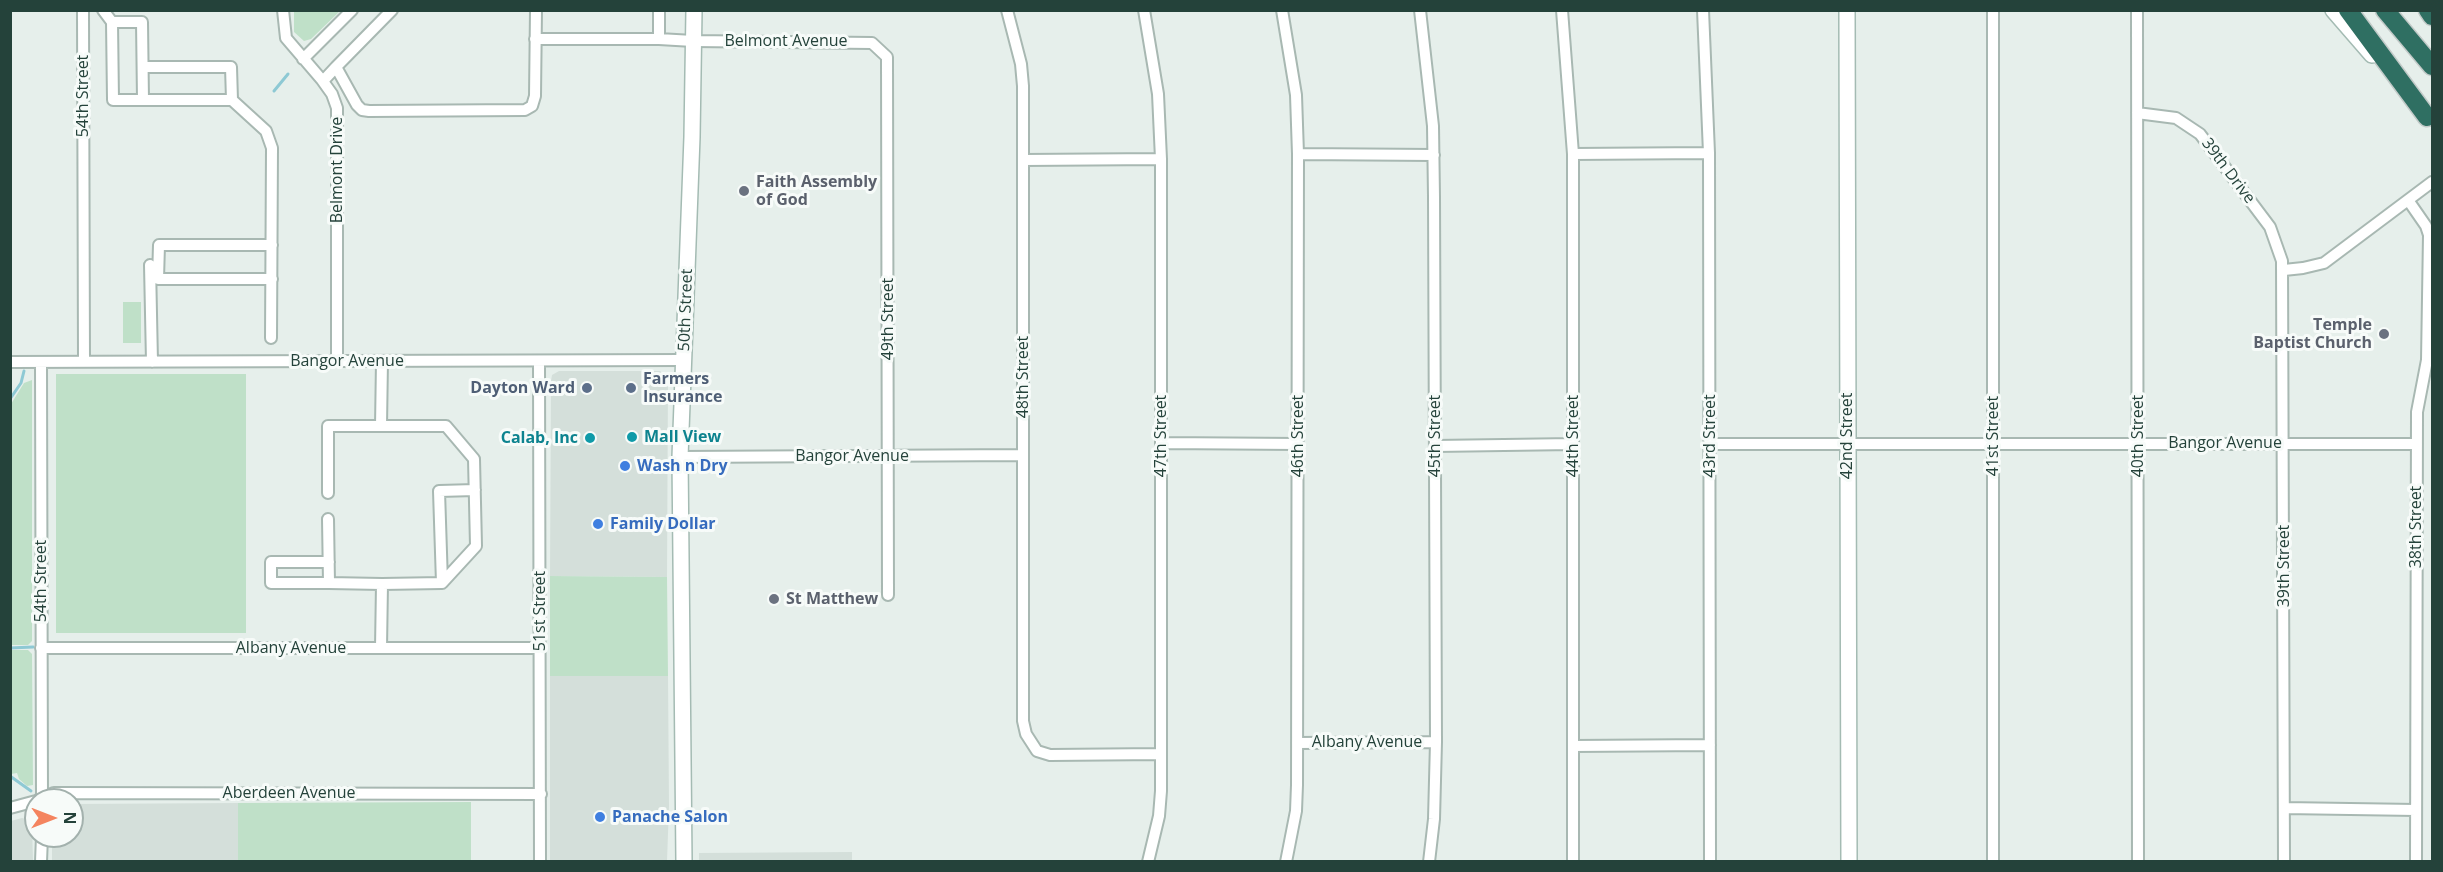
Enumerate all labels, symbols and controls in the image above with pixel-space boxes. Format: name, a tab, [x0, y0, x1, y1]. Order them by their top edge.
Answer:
street label: Belmont Avenue	[724, 31, 848, 51]
street label: 54th Street	[73, 55, 93, 137]
street label: Belmont Drive	[327, 117, 347, 223]
street label: 39th Drive	[2197, 134, 2259, 208]
place label: Faith Assembly of God	[756, 172, 877, 210]
marker: Faith Assembly of God	[737, 184, 751, 198]
street label: 50th Street	[675, 268, 697, 352]
street label: 49th Street	[878, 278, 898, 360]
place label: Temple Baptist Church	[2253, 315, 2372, 353]
marker: Temple Baptist Church	[2377, 327, 2391, 341]
street label: 48th Street	[1013, 336, 1033, 418]
street label: Bangor Avenue	[290, 351, 404, 371]
place label: Farmers Insurance	[643, 369, 722, 407]
place label: Dayton Ward	[470, 378, 575, 398]
marker: Dayton Ward	[580, 381, 594, 395]
marker: Farmers Insurance	[624, 381, 638, 395]
street label: 42nd Street	[1837, 393, 1857, 479]
street label: 43rd Street	[1700, 394, 1720, 478]
street label: 47th Street	[1151, 395, 1171, 477]
street label: 46th Street	[1288, 395, 1308, 477]
street label: 45th Street	[1425, 395, 1445, 477]
street label: 44th Street	[1563, 395, 1583, 477]
street label: 40th Street	[2128, 395, 2148, 477]
street label: 41st Street	[1983, 396, 2003, 476]
place label: Mall View	[644, 427, 721, 447]
place label: Calab, Inc	[501, 428, 578, 448]
marker: Mall View	[625, 430, 639, 444]
marker: Calab, Inc	[583, 431, 597, 445]
street label: Bangor Avenue	[2168, 433, 2282, 453]
street label: Bangor Avenue	[795, 446, 909, 466]
place label: Wash n Dry	[637, 456, 728, 476]
marker: Wash n Dry	[618, 459, 632, 473]
street label: 38th Street	[2406, 486, 2426, 568]
place label: Family Dollar	[610, 514, 716, 534]
marker: Family Dollar	[591, 517, 605, 531]
street label: 39th Street	[2274, 525, 2294, 607]
street label: 54th Street	[31, 540, 51, 622]
street label: 51st Street	[530, 571, 550, 651]
place label: St Matthew	[786, 589, 878, 609]
marker: St Matthew	[767, 592, 781, 606]
street label: Albany Avenue	[236, 638, 346, 658]
street label: Albany Avenue	[1312, 732, 1422, 752]
street label: Aberdeen Avenue	[223, 783, 355, 803]
north arrow	[24, 788, 84, 848]
place label: Panache Salon	[612, 807, 728, 827]
marker: Panache Salon	[593, 810, 607, 824]
text: N	[59, 811, 81, 825]

